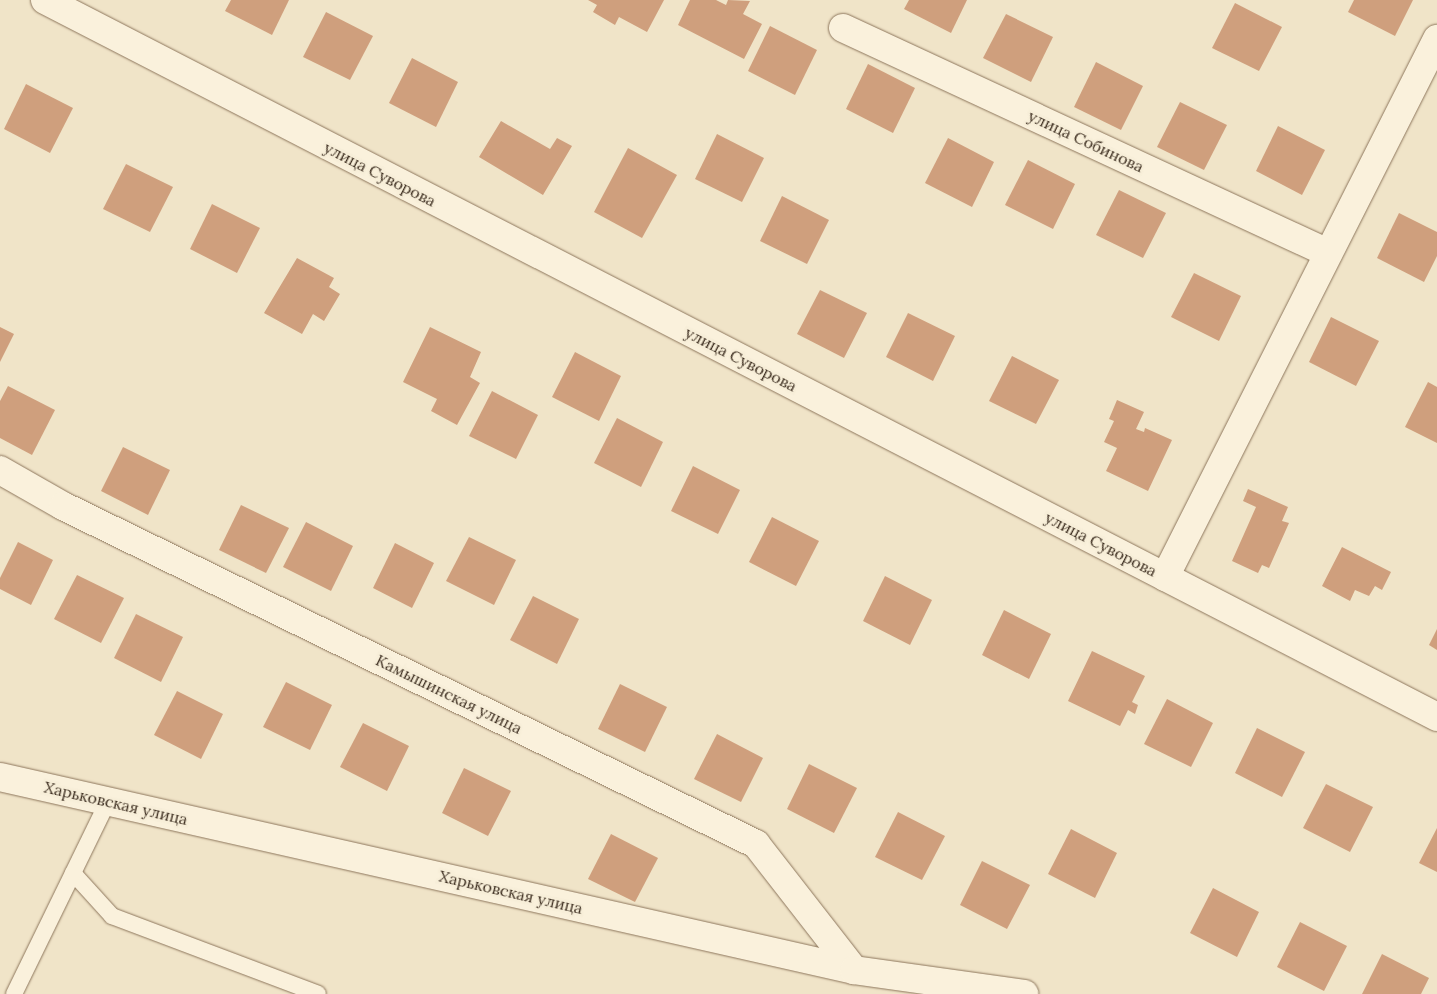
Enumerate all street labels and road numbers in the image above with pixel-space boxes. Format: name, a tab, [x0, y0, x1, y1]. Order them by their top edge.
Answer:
street label: улица Собинова	[1025, 106, 1147, 176]
street label: улица Суворова	[321, 138, 439, 210]
street label: улица Суворова	[682, 323, 800, 395]
street label: улица Суворова	[1042, 508, 1160, 580]
street label: Камышинская улица	[373, 650, 525, 738]
street label: Харьковская улица	[42, 777, 190, 829]
street label: Харьковская улица	[437, 866, 585, 918]

